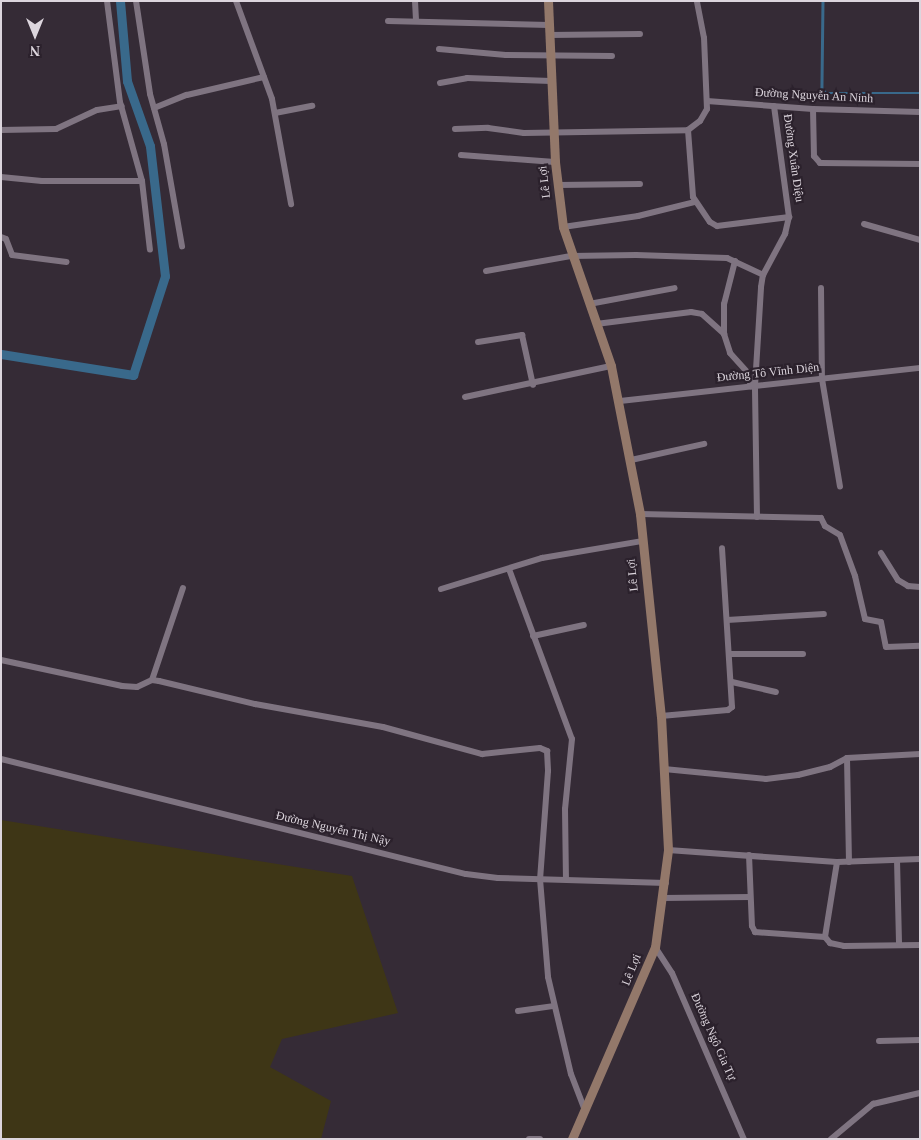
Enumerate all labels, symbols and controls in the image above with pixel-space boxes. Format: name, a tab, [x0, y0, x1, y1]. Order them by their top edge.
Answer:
north arrow	[10, 10, 60, 60]
text: N	[30, 43, 40, 58]
street label: Đường Nguyễn An Ninh	[754, 86, 874, 106]
street label: Đường Xuân Diệu	[780, 113, 806, 203]
street label: Lê Lợi	[536, 165, 554, 199]
street label: Đường Tô Vĩnh Diện	[716, 360, 820, 386]
street label: Lê Lợi	[624, 558, 642, 592]
street label: Đường Nguyễn Thị Nậy	[274, 809, 392, 849]
street label: Lê Lợi	[619, 952, 645, 988]
street label: Đường Ngô Gia Tự	[687, 991, 739, 1083]

